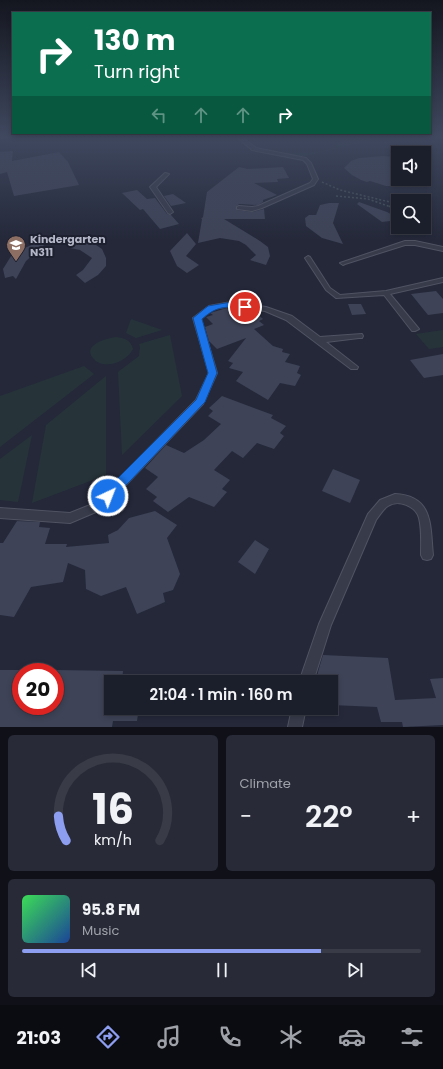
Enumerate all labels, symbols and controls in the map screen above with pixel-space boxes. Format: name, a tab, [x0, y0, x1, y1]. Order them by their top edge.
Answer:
text: 130 m	[94, 21, 175, 60]
icon: right	[28, 28, 80, 80]
text: Turn right	[94, 59, 180, 84]
icon: left	[148, 104, 170, 126]
icon: ahead	[190, 104, 212, 126]
icon: ahead	[232, 104, 254, 126]
icon: right	[274, 104, 296, 126]
map controls	[391, 146, 431, 234]
button: sound	[391, 146, 431, 186]
button: search	[391, 194, 431, 234]
place label: Kindergarten N311	[30, 231, 106, 260]
school or university icon: Kindergarten N311	[5, 234, 27, 262]
pin	[228, 290, 262, 324]
icon: arrive	[234, 296, 256, 318]
position arrow	[87, 475, 129, 517]
speed limit sign: 20	[12, 663, 64, 715]
text: 21:04 · 1 min · 160 m	[150, 684, 292, 705]
text: Climate	[240, 774, 291, 793]
text: 16	[92, 780, 134, 839]
text: 22°	[305, 795, 353, 838]
text: −	[240, 801, 252, 832]
text: +	[406, 801, 421, 832]
text: km/h	[94, 830, 132, 850]
text: 95.8 FM	[82, 899, 140, 920]
text: Music	[82, 921, 119, 940]
icon: previous	[78, 959, 100, 981]
icon: pause	[211, 959, 233, 981]
icon: next	[344, 959, 366, 981]
icon: directions	[94, 1023, 122, 1051]
icon: music	[155, 1023, 183, 1051]
icon: phone	[216, 1023, 244, 1051]
icon: climate	[277, 1023, 305, 1051]
icon: car	[338, 1023, 366, 1051]
icon: filters	[398, 1023, 426, 1051]
text: 21:03	[16, 1025, 61, 1050]

